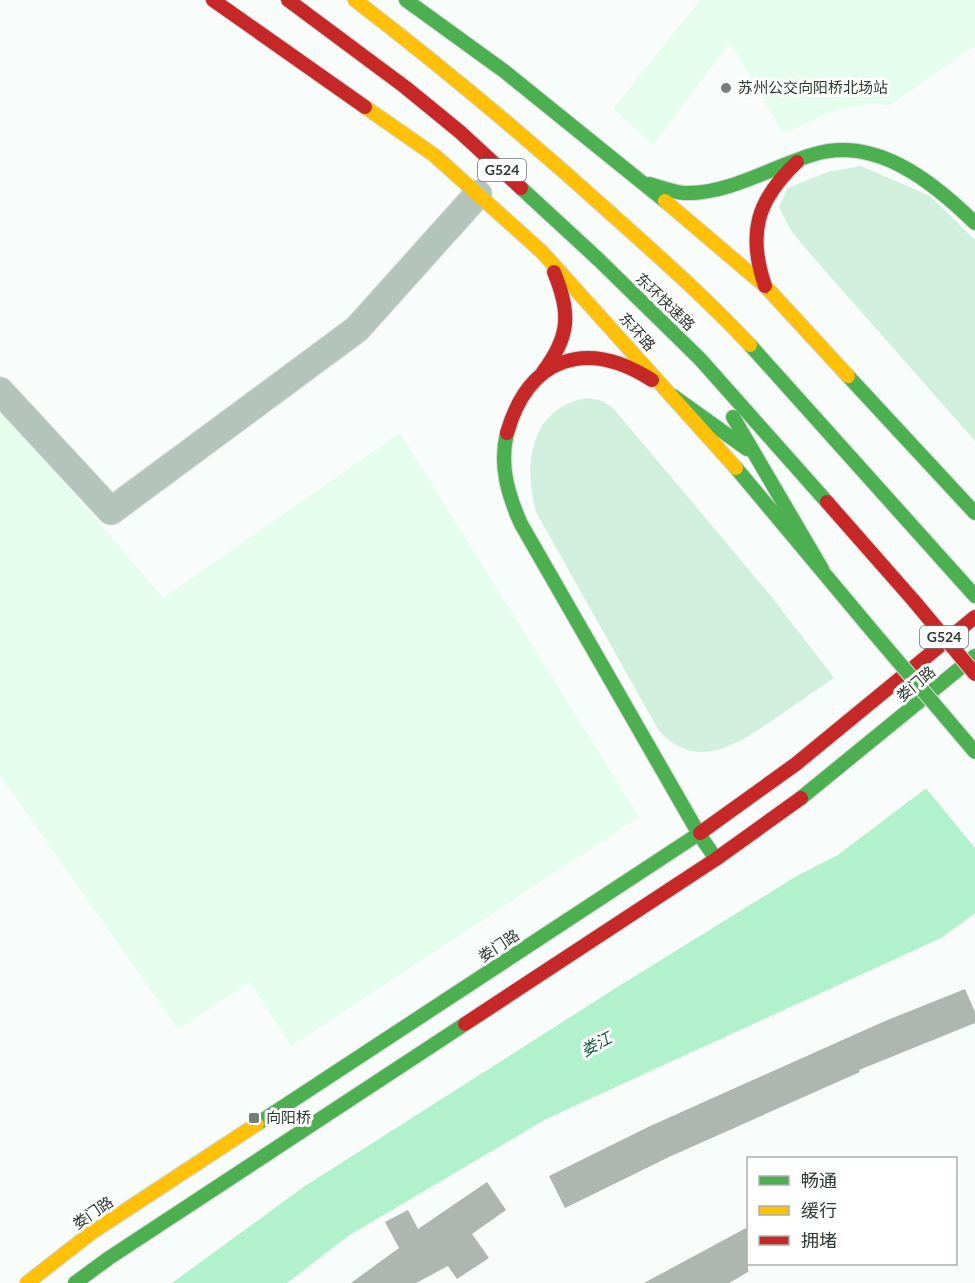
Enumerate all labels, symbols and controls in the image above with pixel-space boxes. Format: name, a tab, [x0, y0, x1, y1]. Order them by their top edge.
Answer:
place label: 苏州公交向阳桥北场站	[738, 78, 888, 96]
marker: 苏州公交向阳桥北场站	[719, 81, 733, 95]
road number: G524	[478, 159, 526, 181]
street label: 东环快速路	[632, 269, 699, 334]
street label: 东环路	[616, 309, 659, 354]
road number: G524	[920, 626, 968, 648]
street label: 娄门路	[892, 662, 938, 705]
street label: 娄门路	[475, 925, 522, 965]
water label: 娄江	[577, 1027, 616, 1059]
place label: 向阳桥	[266, 1108, 311, 1126]
marker: 向阳桥	[247, 1111, 261, 1125]
legend	[747, 1157, 957, 1265]
text: 畅通	[801, 1169, 837, 1191]
street label: 娄门路	[69, 1192, 116, 1232]
text: 缓行	[801, 1199, 837, 1221]
text: 拥堵	[801, 1229, 837, 1251]

